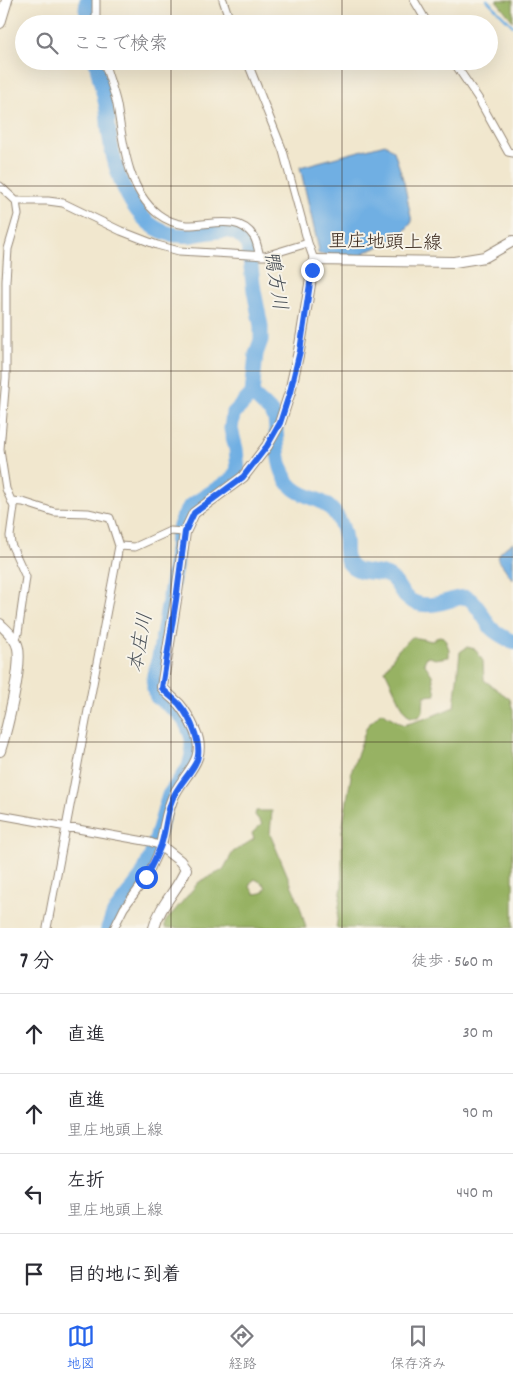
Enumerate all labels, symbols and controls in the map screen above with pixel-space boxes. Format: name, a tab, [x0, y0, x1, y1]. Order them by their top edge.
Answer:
search box	[15, 15, 498, 70]
icon: search	[33, 29, 61, 57]
text: ここで検索	[73, 32, 168, 59]
street label: 里庄地頭上線	[328, 230, 442, 258]
water label: 鴨方川	[255, 249, 293, 313]
route end	[301, 259, 324, 282]
water label: 本庄川	[123, 611, 161, 675]
route start	[135, 866, 158, 889]
text: 7 分	[20, 948, 54, 978]
text: 徒歩 · 560 m	[411, 951, 493, 974]
icon: ahead	[20, 1020, 48, 1048]
text: 30 m	[463, 1022, 493, 1045]
text: 直進	[67, 1023, 105, 1050]
text: 直進	[67, 1089, 105, 1116]
icon: ahead	[20, 1100, 48, 1128]
text: 90 m	[462, 1102, 493, 1125]
text: 里庄地頭上線	[67, 1120, 163, 1143]
text: 左折	[67, 1169, 105, 1196]
icon: left	[20, 1180, 48, 1208]
text: 440 m	[456, 1182, 493, 1205]
text: 里庄地頭上線	[67, 1200, 163, 1223]
icon: arrive	[20, 1260, 48, 1288]
text: 目的地に到着	[67, 1263, 181, 1290]
tab: 地図	[67, 1322, 95, 1375]
tab: 経路	[228, 1322, 256, 1375]
tab: 保存済み	[390, 1322, 446, 1375]

